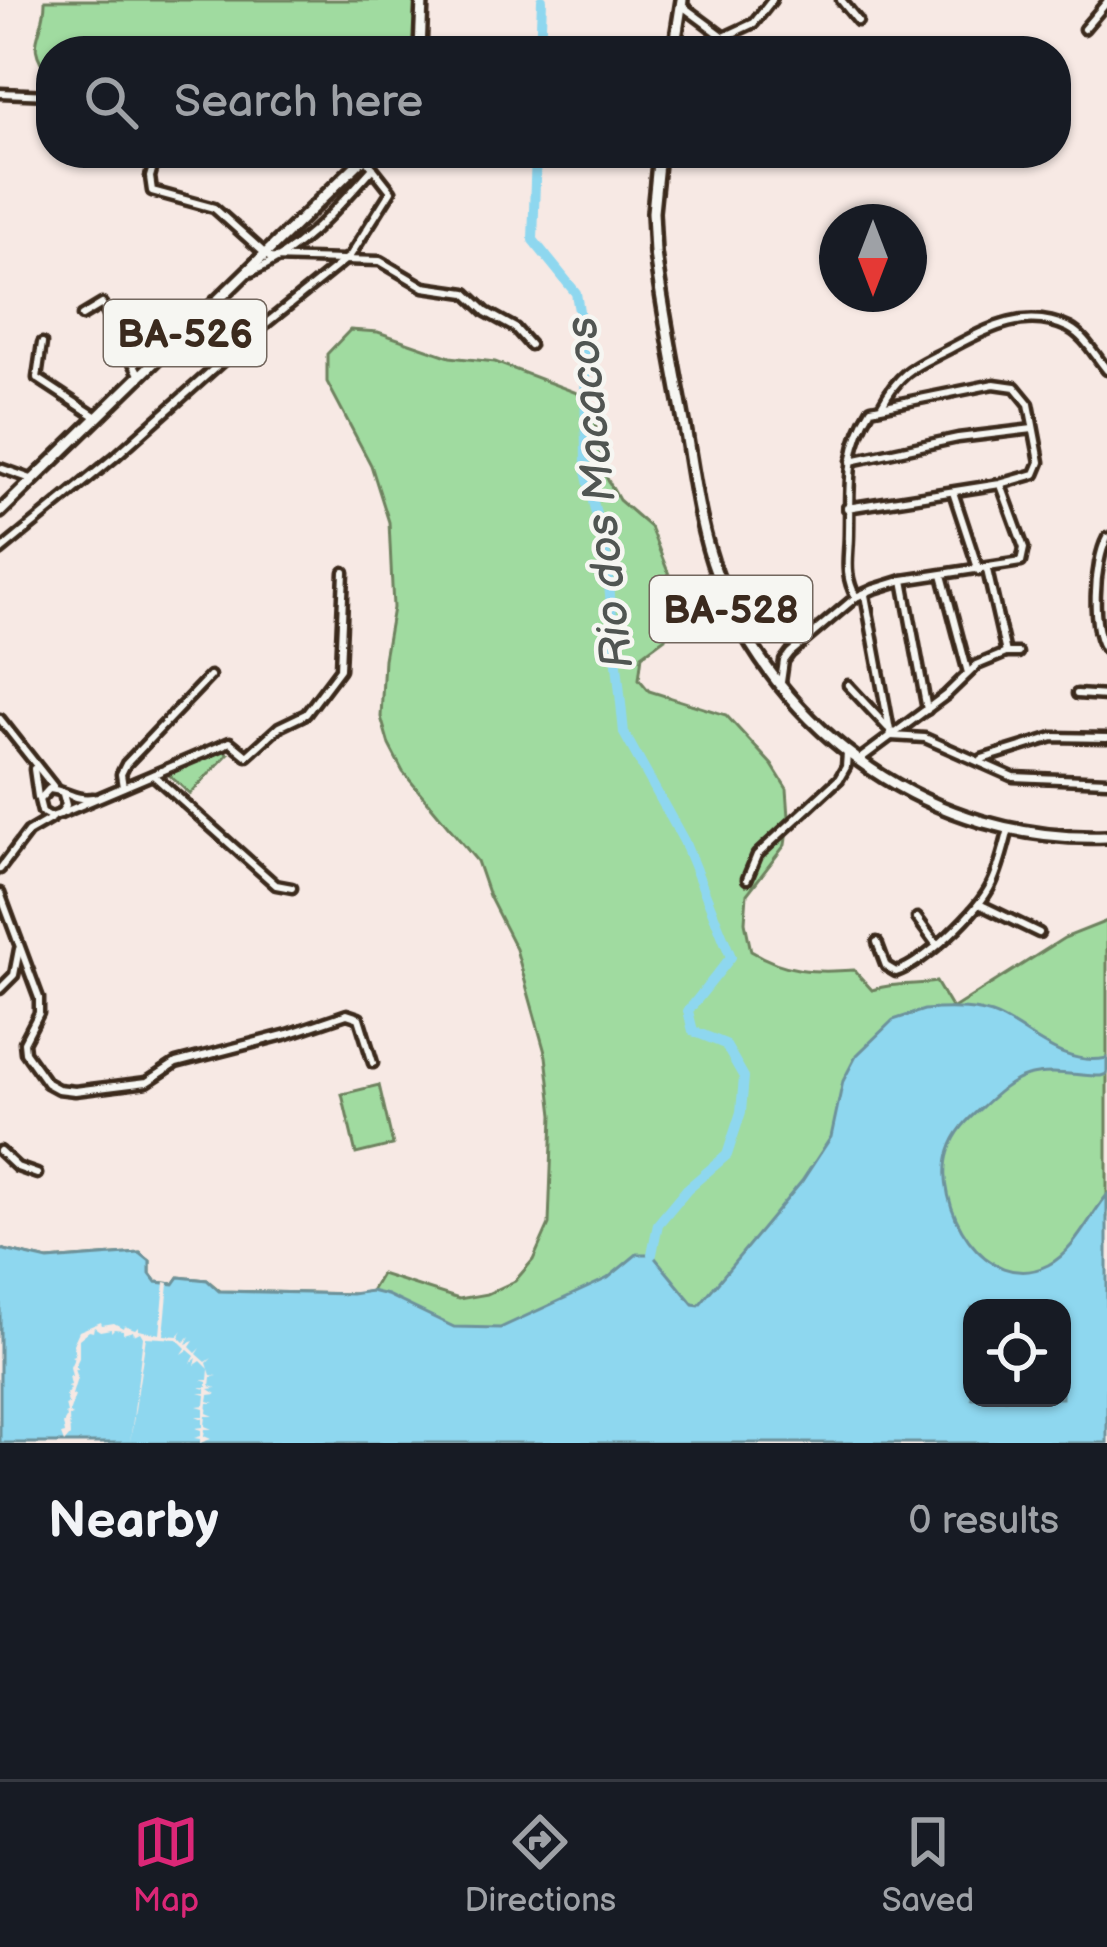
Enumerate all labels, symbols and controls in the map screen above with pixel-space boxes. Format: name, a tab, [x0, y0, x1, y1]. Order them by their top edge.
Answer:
search box	[36, 36, 1071, 168]
icon: search	[78, 69, 144, 135]
text: Search here	[174, 75, 423, 130]
north arrow	[819, 204, 927, 312]
road number: BA-526	[104, 300, 266, 366]
water label: Rio dos Macacos	[555, 313, 646, 671]
road number: BA-528	[650, 576, 812, 642]
map controls	[963, 1299, 1071, 1407]
button: locate	[963, 1299, 1071, 1407]
text: Nearby	[48, 1491, 219, 1552]
text: 0 results	[908, 1498, 1059, 1545]
tab: Map	[133, 1809, 199, 1921]
tab: Directions	[464, 1809, 616, 1921]
tab: Saved	[882, 1809, 974, 1921]

